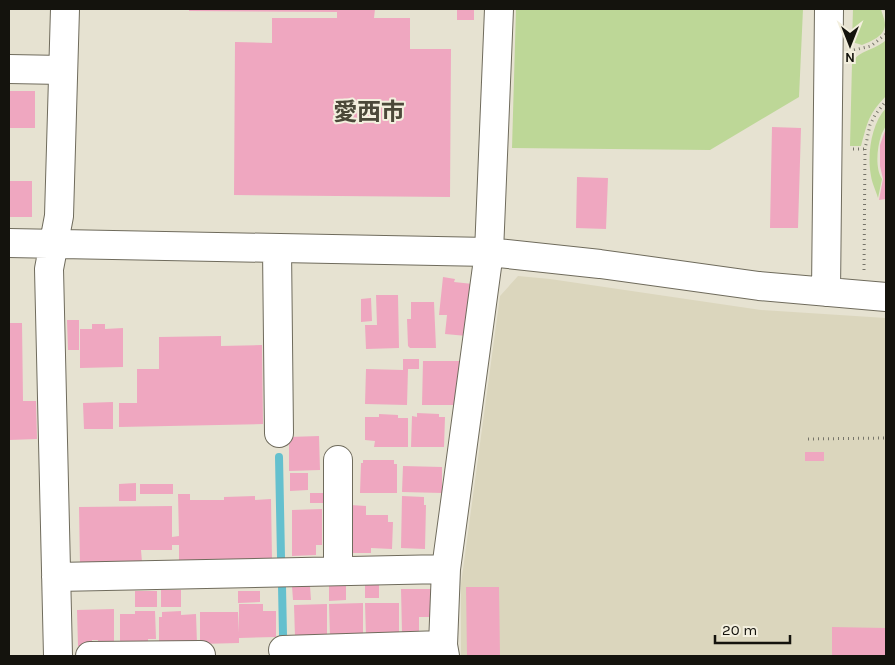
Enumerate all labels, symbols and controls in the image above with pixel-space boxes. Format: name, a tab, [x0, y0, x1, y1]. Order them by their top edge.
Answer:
north arrow	[825, 20, 875, 70]
text: N	[845, 49, 855, 66]
district label: 愛西市	[333, 98, 405, 126]
scale bar	[715, 612, 790, 644]
text: 20 m	[722, 621, 757, 639]

